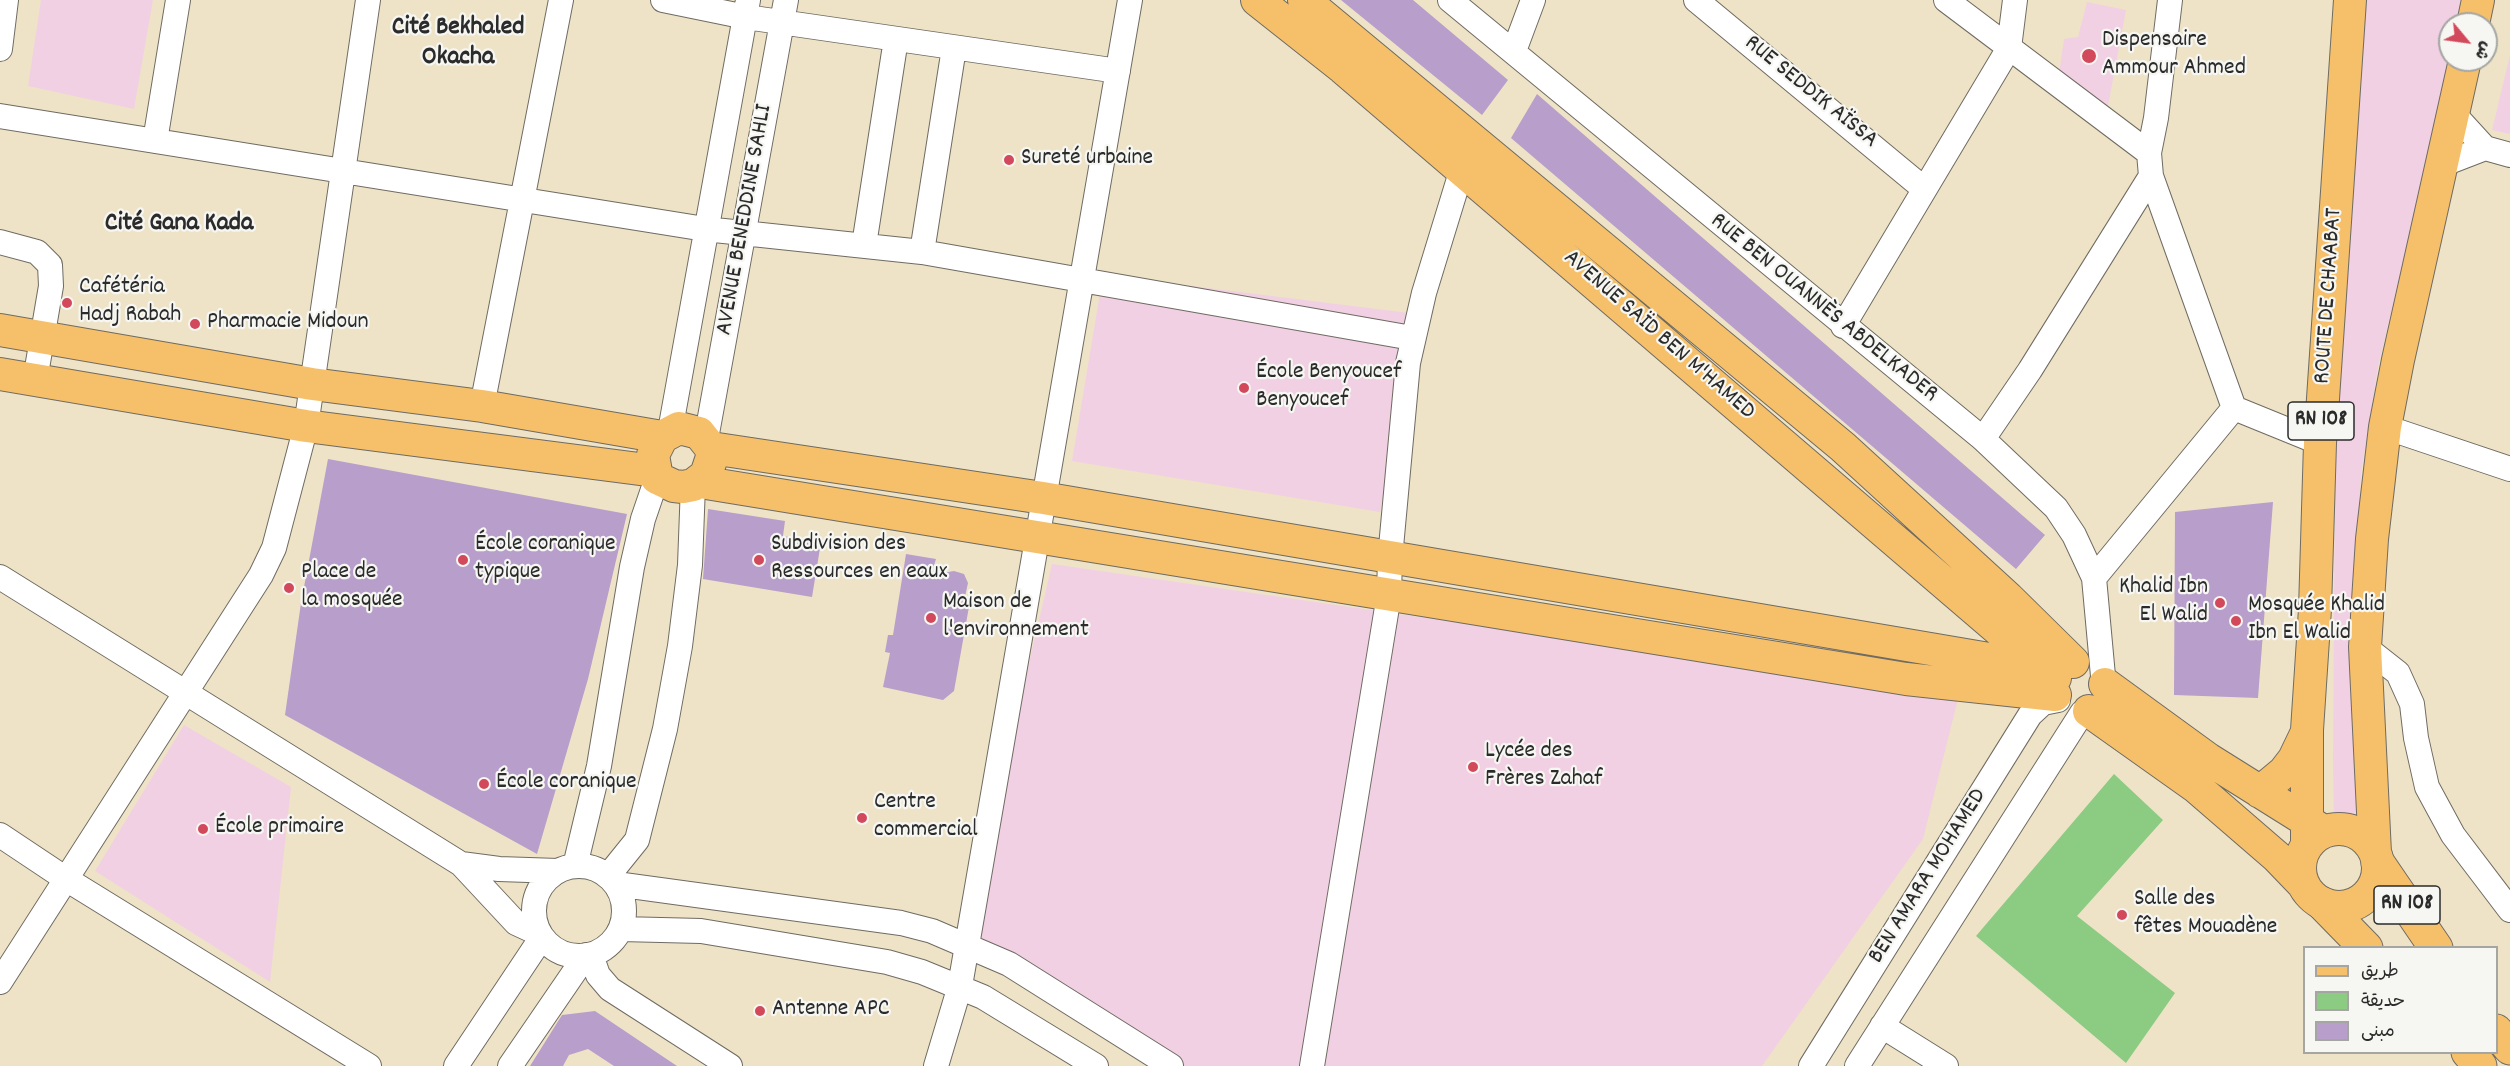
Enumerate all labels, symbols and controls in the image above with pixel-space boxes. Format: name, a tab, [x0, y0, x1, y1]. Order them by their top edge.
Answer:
north arrow	[2438, 12, 2498, 72]
district label: Cité Bekhaled Okacha	[392, 13, 524, 74]
place label: Dispensaire Ammour Ahmed	[2102, 28, 2246, 84]
street label: RUE SEDDIK AÏSSA	[1737, 30, 1883, 156]
text: ش	[2468, 37, 2497, 63]
marker: Dispensaire Ammour Ahmed	[2080, 47, 2098, 65]
street label: AVENUE BENEDDINE SAHLI	[711, 102, 781, 338]
place label: Sureté urbaine	[1021, 146, 1153, 174]
marker: Sureté urbaine	[1002, 153, 1016, 167]
street label: ROUTE DE CHAABAT	[2309, 207, 2351, 385]
street label: RUE BEN OUANNÈS ABDELKADER	[1703, 208, 1943, 410]
district label: Cité Gana Kada	[105, 209, 253, 241]
street label: AVENUE SAÏD BEN M'HAMED	[1556, 245, 1760, 427]
place label: Cafétéria Hadj Rabah	[79, 275, 181, 331]
marker: Cafétéria Hadj Rabah	[60, 296, 74, 310]
place label: Pharmacie Midoun	[207, 310, 369, 338]
marker: Pharmacie Midoun	[188, 317, 202, 331]
place label: École Benyoucef Benyoucef	[1256, 360, 1401, 416]
marker: École Benyoucef Benyoucef	[1237, 381, 1251, 395]
road number: RN 108	[2288, 402, 2354, 440]
place label: École coranique typique	[475, 532, 616, 588]
place label: Subdivision des Ressources en eaux	[771, 532, 947, 588]
marker: École coranique typique	[456, 553, 470, 567]
marker: Subdivision des Ressources en eaux	[752, 553, 766, 567]
place label: Place de la mosquée	[301, 560, 403, 616]
place label: Khalid Ibn El Walid	[2119, 575, 2208, 631]
marker: Place de la mosquée	[282, 581, 296, 595]
place label: Maison de l'environnement	[943, 590, 1089, 646]
place label: Mosquée Khalid Ibn El Walid	[2248, 593, 2385, 649]
marker: Khalid Ibn El Walid	[2213, 596, 2227, 610]
marker: Maison de l'environnement	[924, 611, 938, 625]
marker: Mosquée Khalid Ibn El Walid	[2229, 614, 2243, 628]
place label: Lycée des Frères Zahaf	[1485, 739, 1603, 795]
marker: Lycée des Frères Zahaf	[1466, 760, 1480, 774]
place label: École coranique	[496, 770, 637, 798]
marker: École coranique	[477, 777, 491, 791]
street label: BEN AMARA MOHAMED	[1864, 784, 1994, 970]
place label: Centre commercial	[874, 790, 978, 846]
marker: Centre commercial	[855, 811, 869, 825]
place label: École primaire	[215, 815, 344, 843]
marker: École primaire	[196, 822, 210, 836]
road number: RN 108	[2374, 886, 2440, 924]
place label: Salle des fêtes Mouadène	[2134, 887, 2277, 943]
marker: Salle des fêtes Mouadène	[2115, 908, 2129, 922]
legend	[2303, 946, 2498, 1054]
text: طريق	[2361, 960, 2399, 985]
text: حديقة	[2361, 990, 2405, 1015]
place label: Antenne APC	[772, 997, 890, 1025]
marker: Antenne APC	[753, 1004, 767, 1018]
text: مبنى	[2361, 1020, 2395, 1045]

